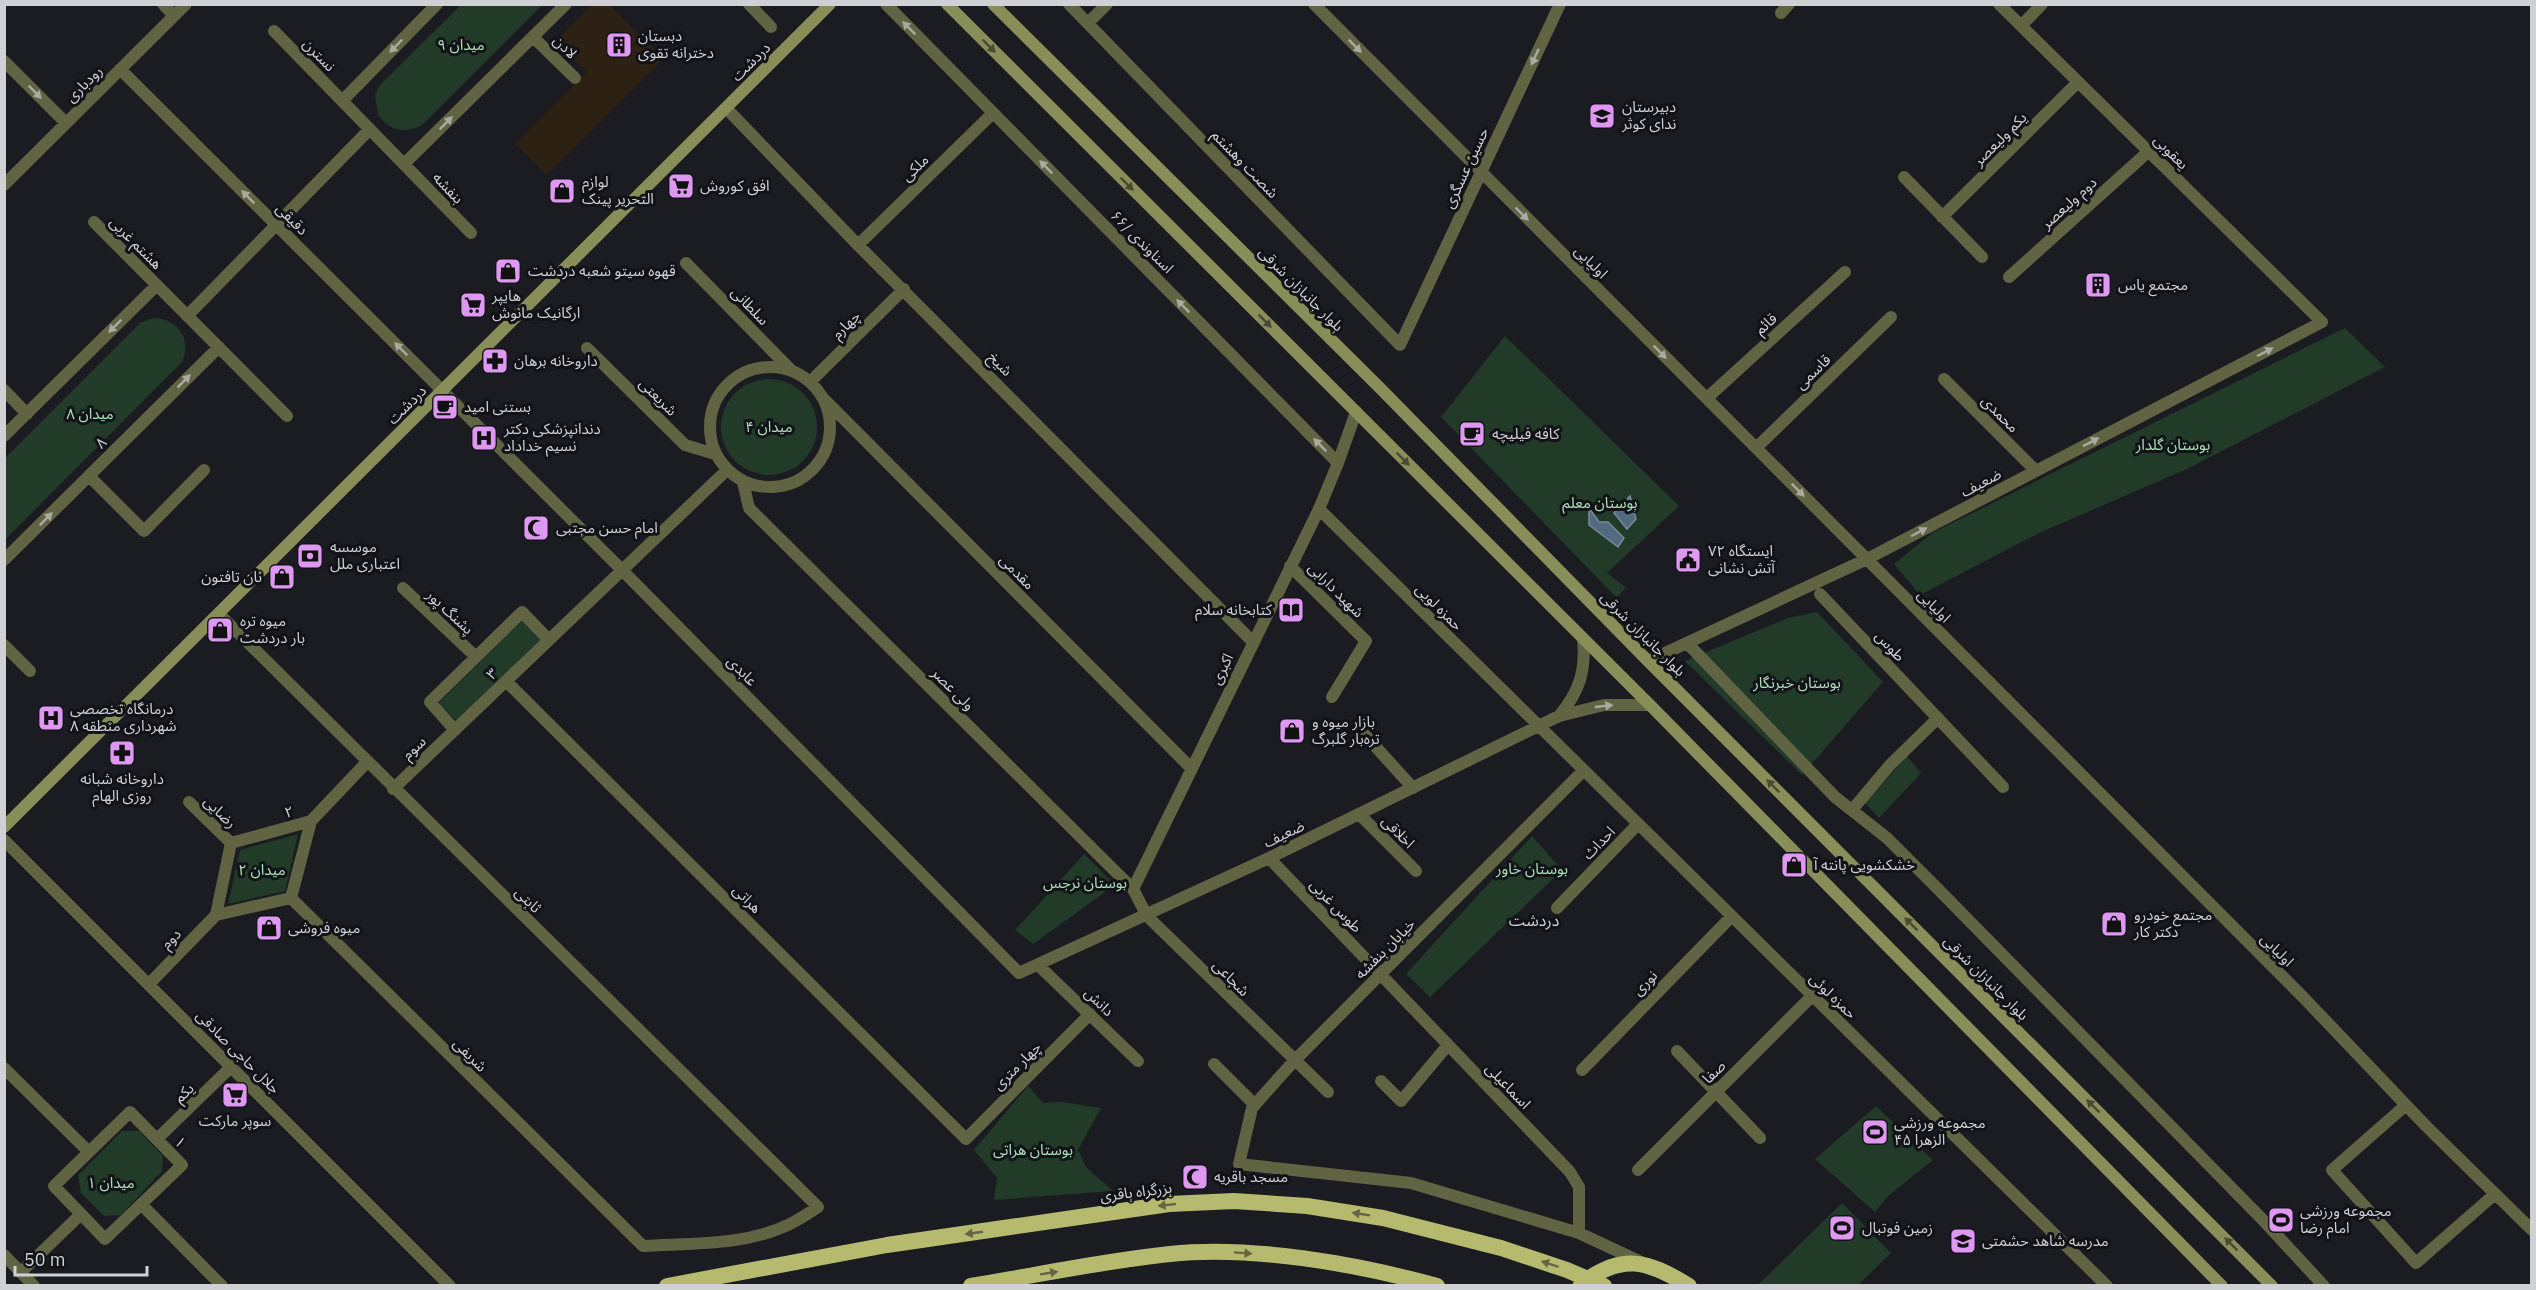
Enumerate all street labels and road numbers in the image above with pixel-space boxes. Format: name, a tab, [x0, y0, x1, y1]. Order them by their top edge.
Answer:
street label: لادن	[549, 31, 581, 63]
street label: نسترن	[299, 34, 340, 75]
street label: دردشت	[727, 38, 774, 85]
street label: رودباری	[61, 61, 106, 106]
street label: یکم ولیعصر	[1968, 108, 2032, 172]
street label: حسین عسگری	[1439, 124, 1493, 211]
street label: شصت وهشتم	[1207, 125, 1283, 203]
street label: یعقوبی	[2150, 130, 2193, 173]
street label: ملکی	[897, 150, 932, 185]
street label: بنفشه	[429, 168, 468, 207]
street label: دوم ولیعصر	[2036, 173, 2102, 235]
street label: دقیقی	[272, 199, 312, 239]
street label: اسناوندی /۶۶	[1107, 206, 1178, 277]
street label: هشتم غربی	[105, 212, 167, 274]
street label: اولیایی	[1571, 241, 1612, 282]
street label: بلوار جانبازان شرقی	[1255, 242, 1348, 335]
street label: سلطانی	[727, 282, 773, 329]
street label: چهارم	[827, 306, 866, 344]
street label: قائم	[1751, 309, 1782, 340]
street label: شیخ	[982, 347, 1017, 382]
street label: قاسمی	[1791, 350, 1835, 393]
street label: شریعتی	[635, 374, 682, 420]
street label: دردشت	[383, 381, 430, 428]
street label: محمدی	[1978, 391, 2023, 436]
street label: ۸	[91, 433, 111, 452]
street label: ضعیف	[1957, 464, 2004, 501]
street label: مقدمی	[996, 550, 1039, 593]
street label: شهید دارابی	[1305, 558, 1368, 622]
street label: حمزه لویی	[1412, 579, 1467, 634]
street label: پشنگ پور	[421, 584, 478, 639]
street label: اولیایی	[1914, 585, 1955, 626]
street label: بلوار جانبازان شرقی	[1597, 587, 1690, 680]
street label: طوس	[1871, 626, 1909, 665]
street label: اکبری	[1206, 650, 1237, 687]
street label: عابدی	[723, 651, 762, 690]
street label: ولی عصر	[927, 663, 979, 714]
street label: ۳	[482, 664, 502, 683]
street label: سوم	[398, 732, 431, 765]
street label: رضایی	[200, 791, 241, 832]
street label: ۲	[282, 801, 295, 822]
street label: اخلاقی	[1378, 811, 1419, 852]
street label: ضعیف	[1260, 815, 1307, 852]
street label: احداث	[1578, 822, 1619, 863]
street label: طوس غربی	[1306, 875, 1366, 936]
street label: هراتی	[729, 880, 766, 917]
street label: ثابتی	[511, 882, 546, 917]
street label: خیابان بنفشه	[1350, 914, 1419, 983]
street label: دوم	[156, 924, 186, 954]
street label: اولیایی	[2257, 929, 2298, 970]
street label: بلوار جانبازان شرقی	[1940, 931, 2033, 1024]
street label: شجاعی	[1209, 955, 1254, 1000]
street label: نوری	[1628, 966, 1661, 999]
street label: حمزه لوئی	[1806, 968, 1861, 1023]
street label: دانش	[1081, 983, 1118, 1020]
street label: جلال حاجی صادقی	[192, 1006, 285, 1098]
street label: شریفی	[449, 1034, 491, 1076]
street label: چهار متری	[988, 1037, 1046, 1095]
street label: صفا	[1698, 1056, 1729, 1087]
street label: اسماعیلی	[1482, 1059, 1535, 1113]
street label: یکم	[170, 1079, 199, 1108]
street label: ۱	[171, 1132, 190, 1151]
street label: بزرگراه باقری	[1099, 1178, 1173, 1205]

